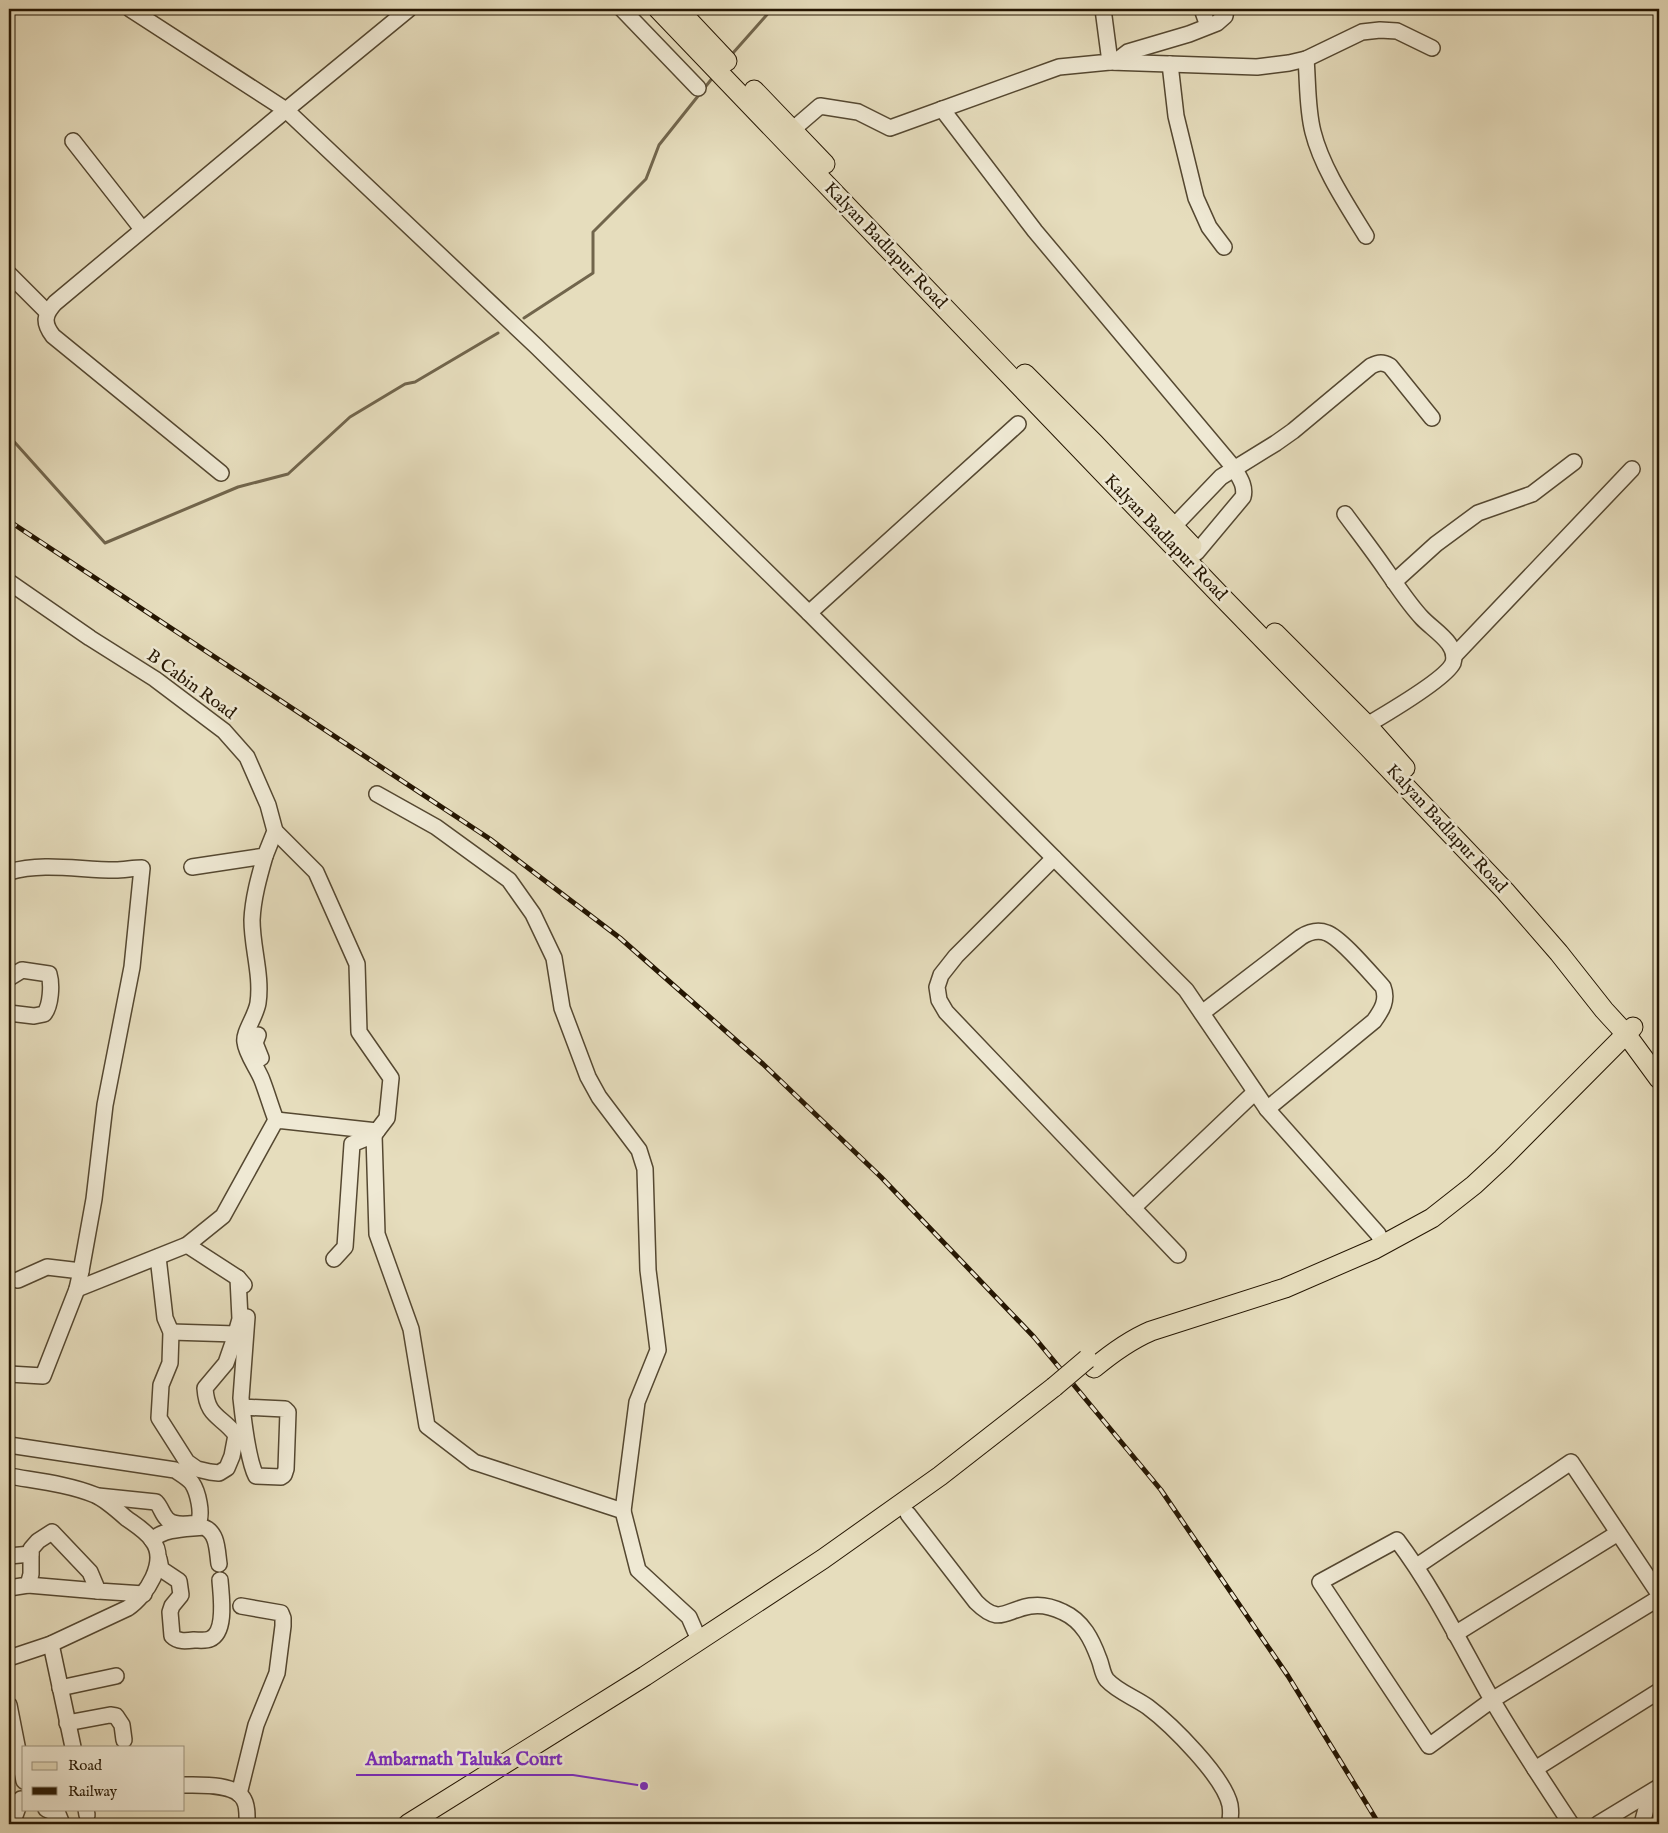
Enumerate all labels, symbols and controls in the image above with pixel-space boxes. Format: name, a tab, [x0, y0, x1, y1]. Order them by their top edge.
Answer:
street label: Kalyan Badlapur Road	[818, 178, 952, 315]
street label: Kalyan Badlapur Road	[1098, 470, 1232, 607]
street label: B Cabin Road	[142, 645, 241, 725]
street label: Kalyan Badlapur Road	[1380, 760, 1512, 898]
callout: Ambarnath Taluka Court	[356, 1741, 573, 1775]
legend	[22, 1746, 185, 1810]
text: Ambarnath Taluka Court	[364, 1748, 563, 1772]
text: Road	[68, 1756, 103, 1775]
text: Railway	[68, 1782, 118, 1801]

